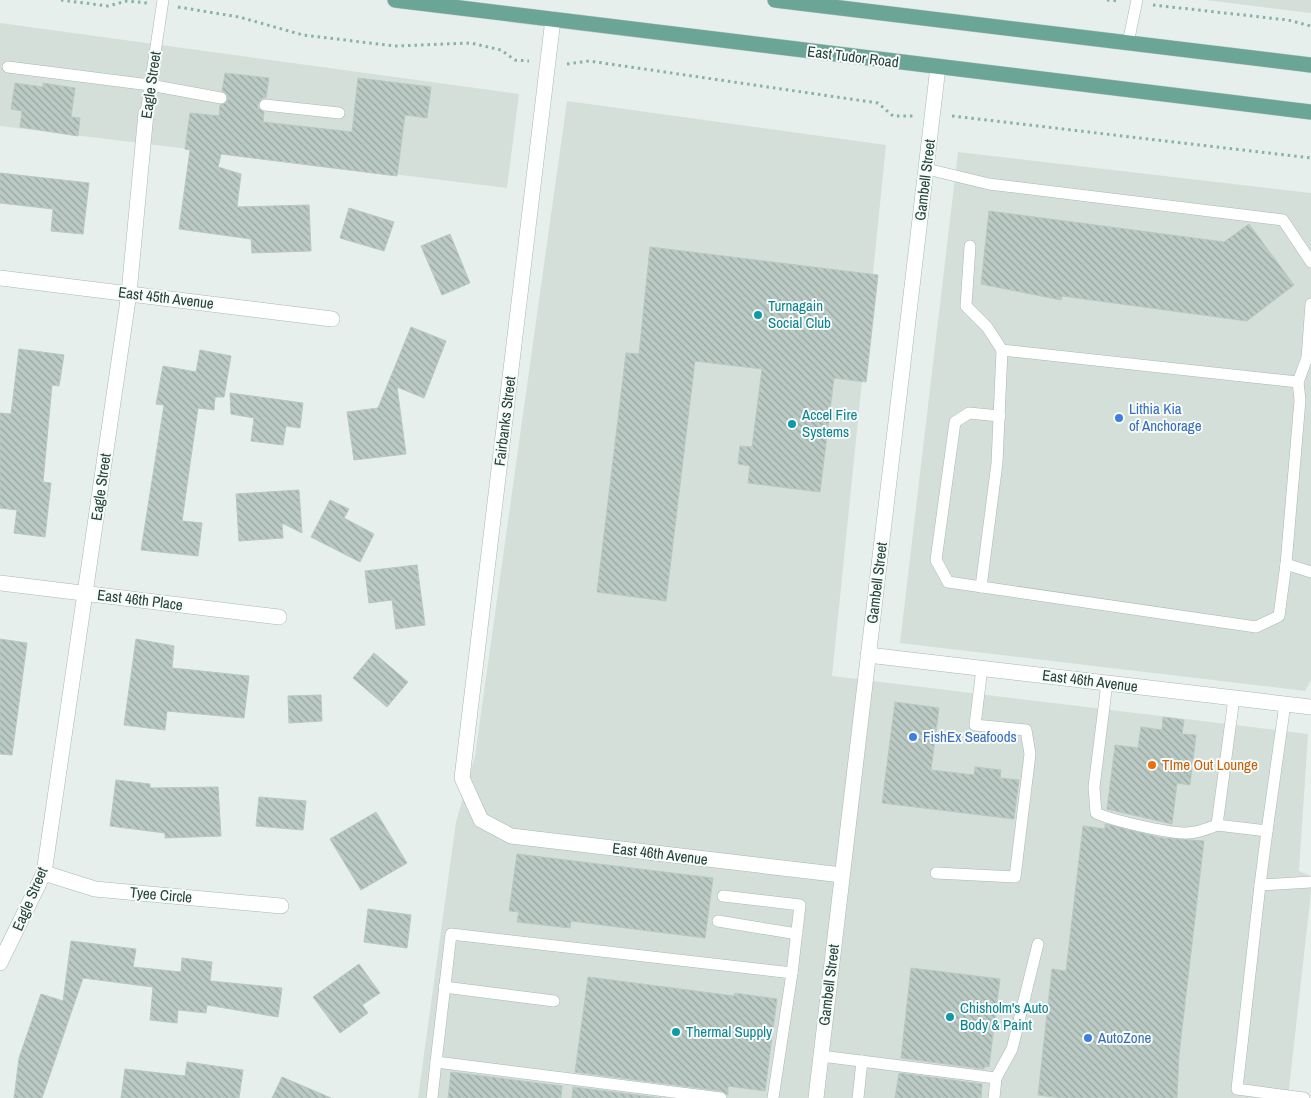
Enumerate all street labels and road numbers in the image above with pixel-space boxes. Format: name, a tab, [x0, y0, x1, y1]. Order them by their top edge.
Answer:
street label: East Tudor Road	[806, 40, 900, 73]
street label: Eagle Street	[135, 49, 166, 120]
street label: Gambell Street	[909, 137, 940, 222]
street label: East 45th Avenue	[117, 281, 215, 314]
street label: Fairbanks Street	[489, 374, 520, 467]
street label: Eagle Street	[85, 451, 116, 522]
street label: Gambell Street	[861, 540, 892, 625]
street label: East 46th Place	[96, 584, 184, 615]
street label: East 46th Avenue	[1041, 664, 1139, 697]
street label: East 46th Avenue	[611, 837, 709, 870]
street label: Eagle Street	[7, 863, 53, 934]
street label: Tyee Circle	[129, 881, 193, 908]
street label: Gambell Street	[813, 942, 844, 1027]

